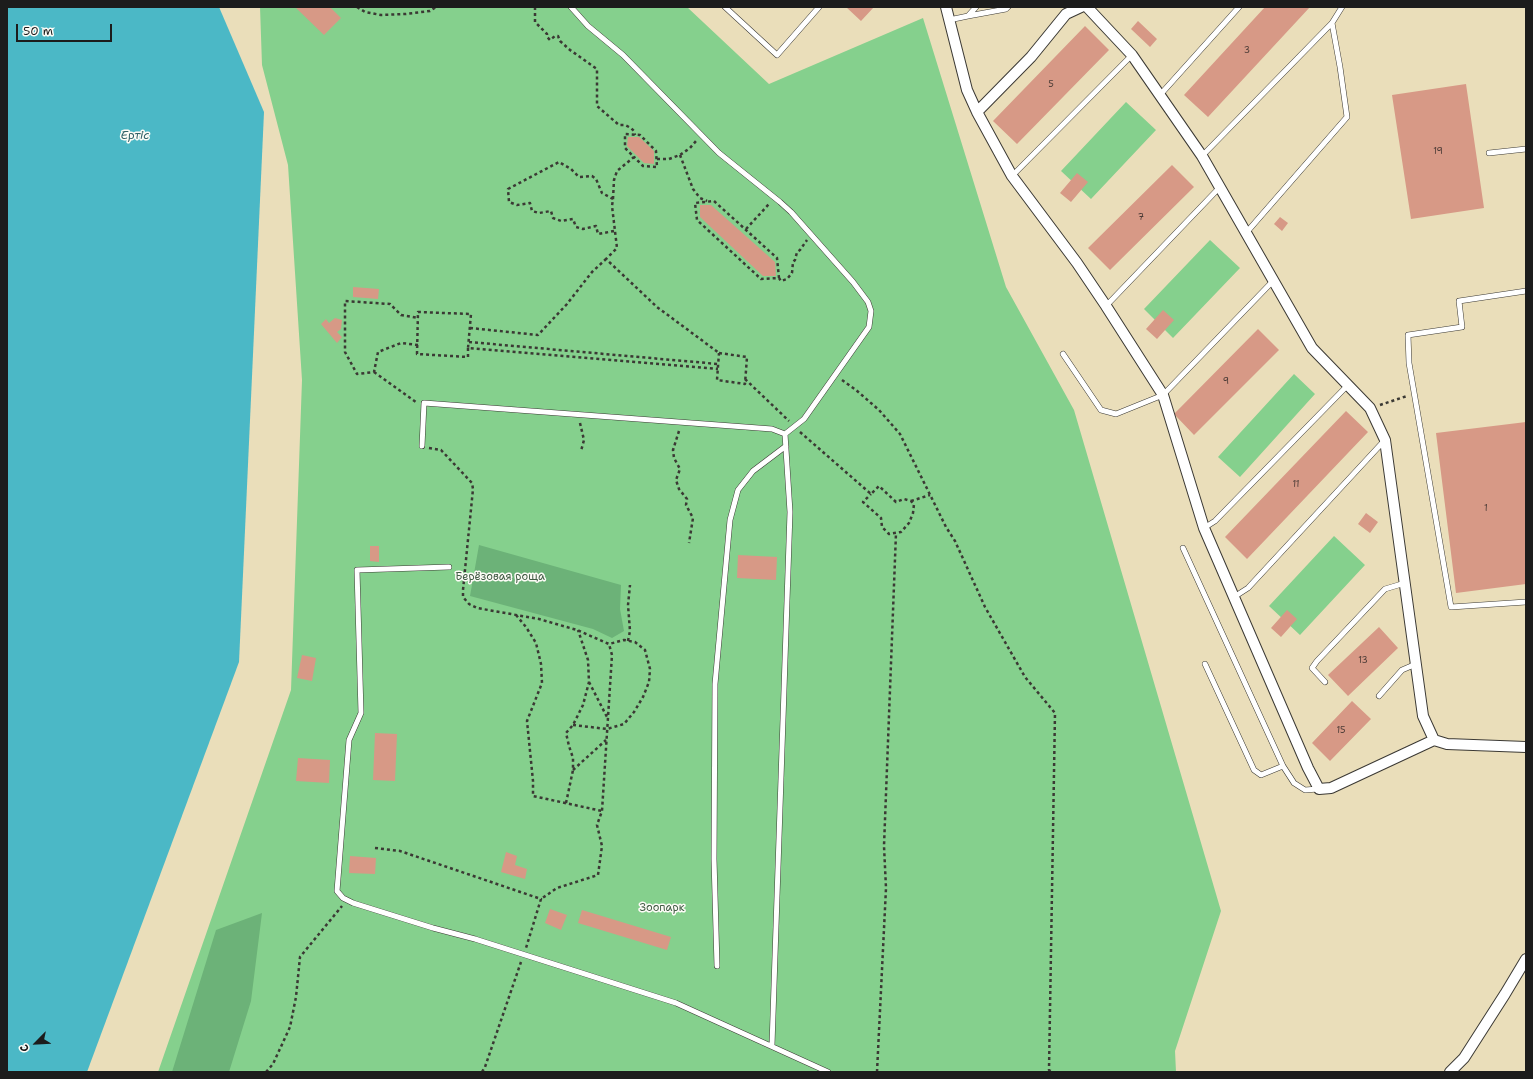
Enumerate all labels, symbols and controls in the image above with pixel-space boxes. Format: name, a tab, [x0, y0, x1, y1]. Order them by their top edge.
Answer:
scale bar	[18, 16, 114, 42]
text: 50 m	[23, 23, 53, 39]
house number: 3	[1244, 46, 1250, 56]
house number: 5	[1048, 80, 1054, 90]
water label: Ертіс	[121, 129, 149, 143]
house number: 19	[1433, 147, 1443, 157]
house number: 7	[1138, 213, 1144, 223]
house number: 9	[1223, 377, 1229, 387]
house number: 11	[1292, 480, 1300, 490]
house number: 1	[1484, 504, 1488, 514]
park label: Берёзовая роща	[455, 570, 545, 584]
house number: 13	[1358, 656, 1368, 666]
house number: 15	[1336, 726, 1346, 736]
park label: Зоопарк	[640, 901, 684, 915]
north arrow	[16, 1023, 56, 1063]
text: С	[16, 1042, 33, 1054]

